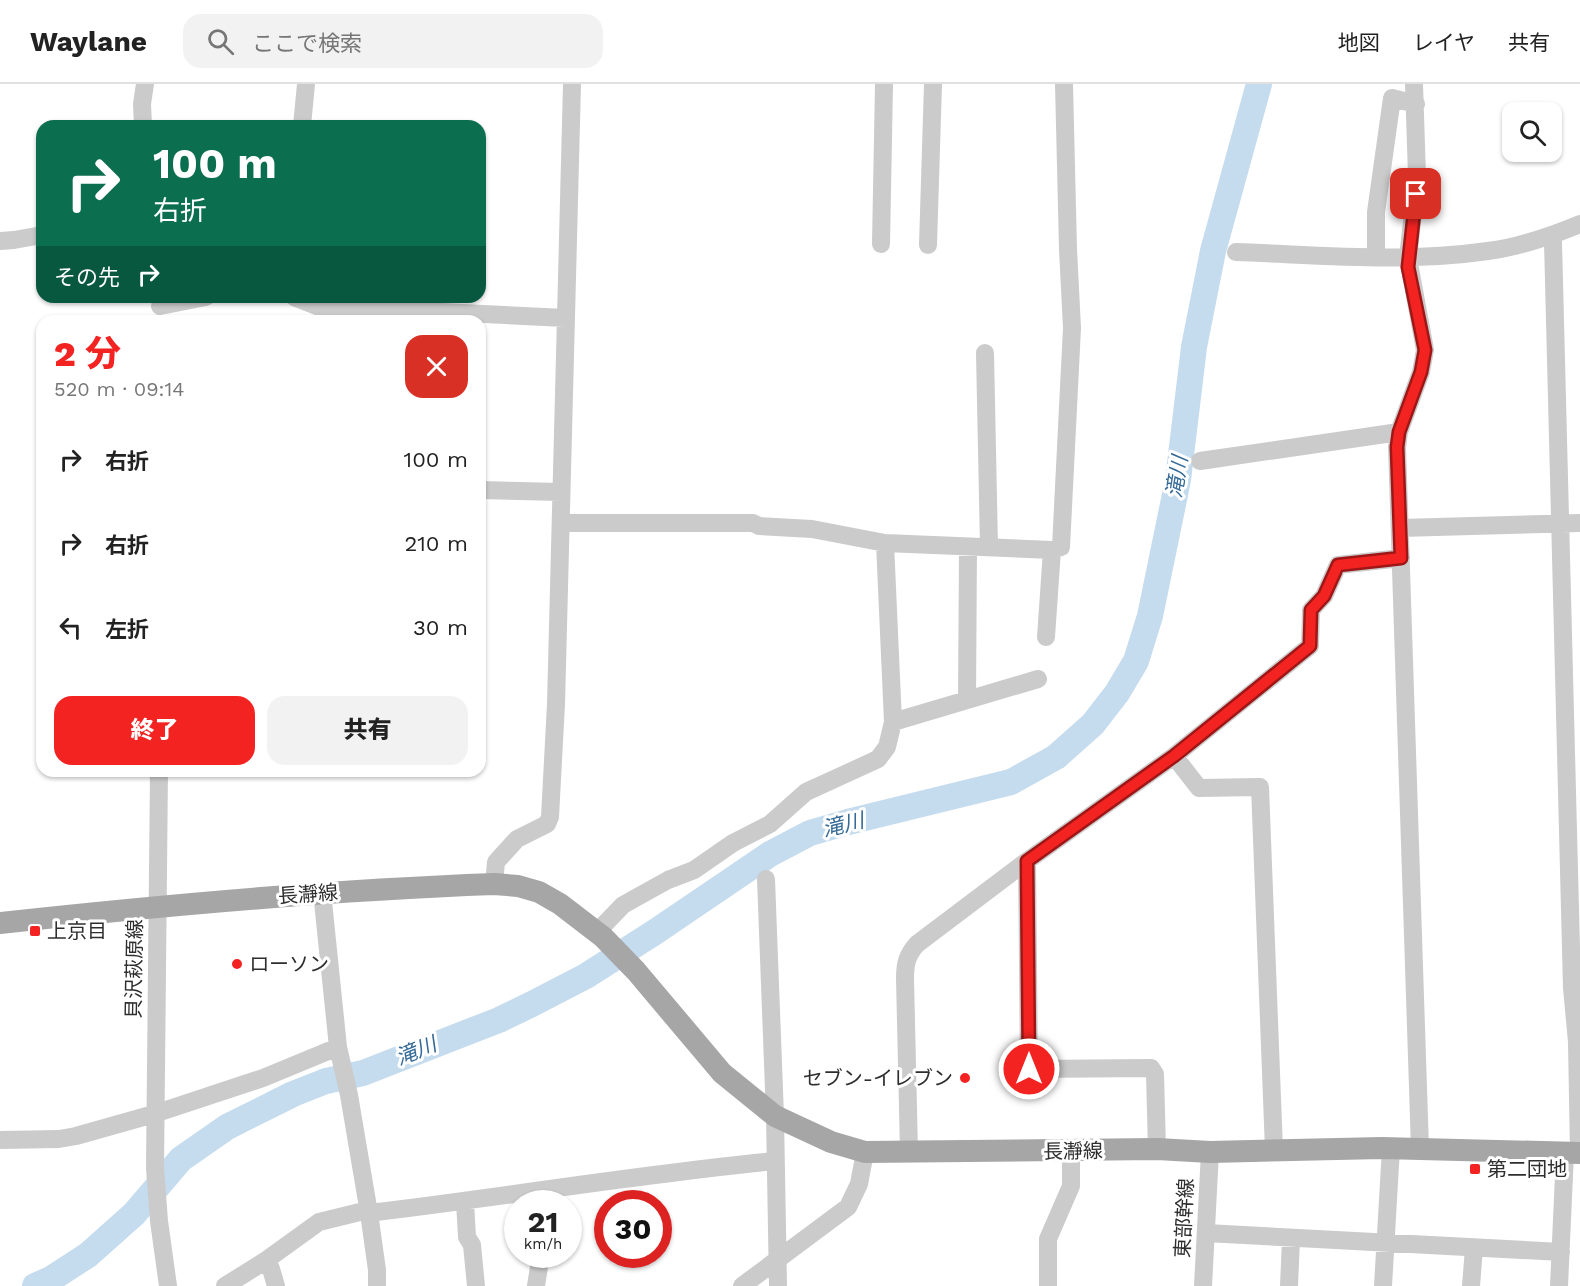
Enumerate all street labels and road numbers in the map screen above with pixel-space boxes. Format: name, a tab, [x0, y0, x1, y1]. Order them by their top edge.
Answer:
street label: 長瀞線	[277, 880, 339, 908]
street label: 貝沢萩原線	[121, 919, 147, 1019]
street label: 長瀞線	[1043, 1138, 1103, 1164]
street label: 東部幹線	[1170, 1177, 1198, 1259]

